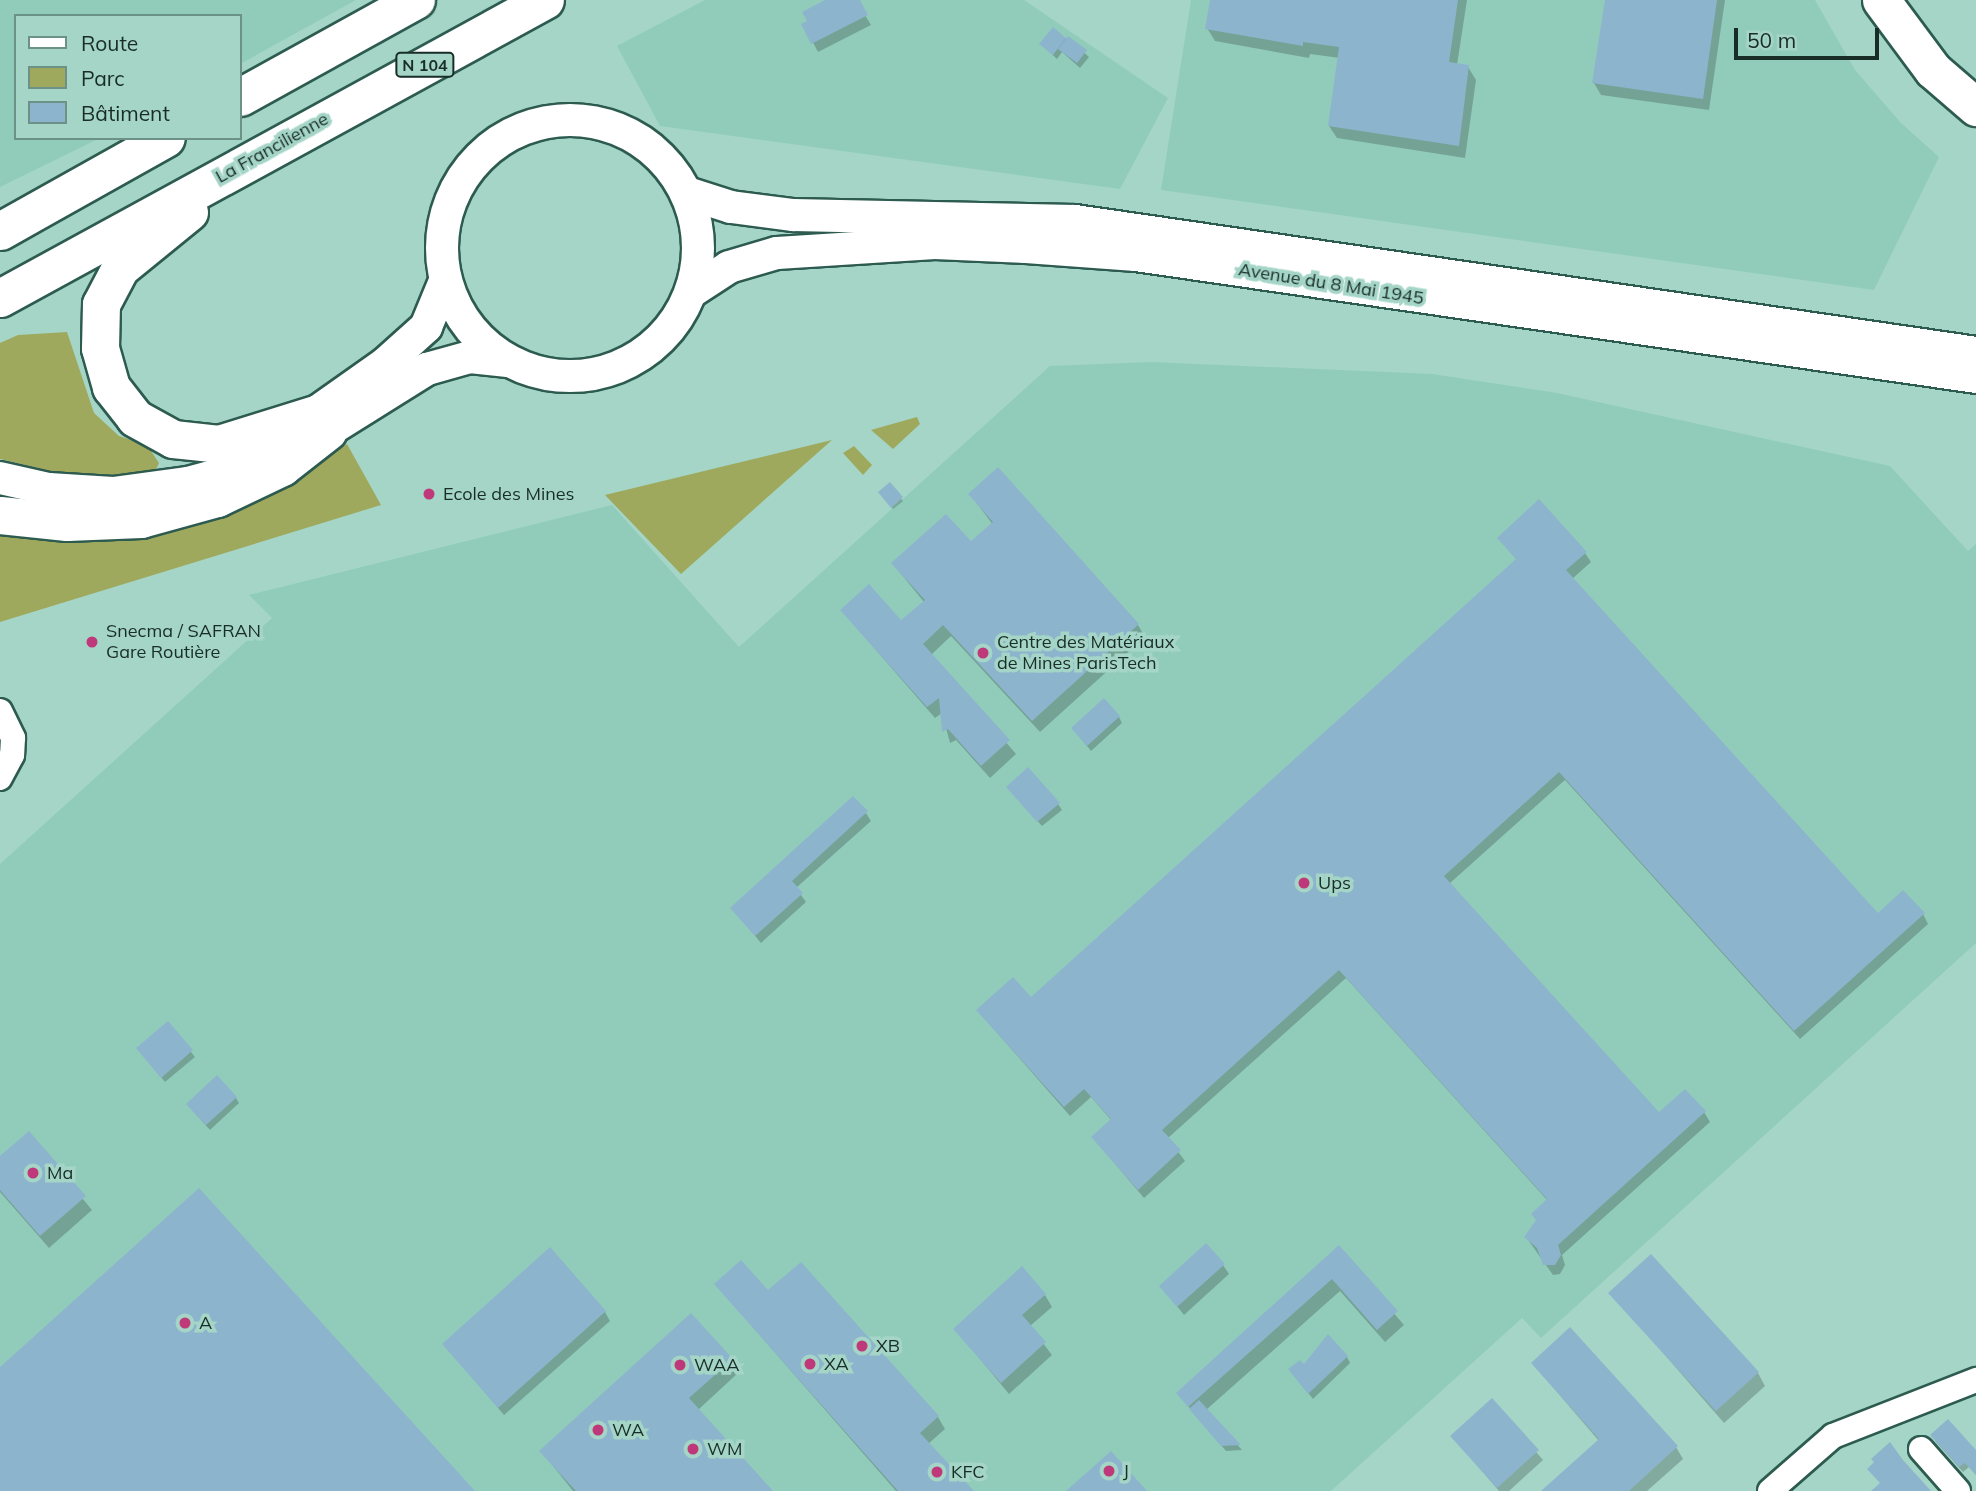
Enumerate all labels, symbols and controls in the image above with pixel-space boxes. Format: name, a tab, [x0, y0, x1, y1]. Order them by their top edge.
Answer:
legend	[14, 14, 242, 140]
scale bar	[1738, 14, 1883, 58]
text: 50 m	[1747, 27, 1796, 53]
text: Route	[81, 30, 138, 56]
road number: N 104	[395, 53, 455, 78]
text: Parc	[81, 65, 125, 91]
text: Bâtiment	[81, 100, 170, 126]
street label: La Francilienne	[212, 108, 332, 188]
street label: Avenue du 8 Mai 1945	[1237, 259, 1425, 309]
place label: Ecole des Mines	[443, 483, 575, 505]
marker: Ecole des Mines	[421, 486, 437, 502]
place label: Snecma / SAFRAN Gare Routière	[106, 621, 261, 664]
place label: Centre des Matériaux de Mines ParisTech	[997, 632, 1174, 674]
marker: Snecma / SAFRAN Gare Routière	[84, 634, 100, 650]
marker: Centre des Matériaux de Mines ParisTech	[975, 645, 991, 661]
place label: Ups	[1318, 872, 1351, 894]
marker: Ups	[1296, 875, 1312, 891]
place label: Ma	[47, 1162, 73, 1184]
marker: Ma	[25, 1165, 41, 1181]
place label: A	[199, 1312, 212, 1334]
marker: A	[177, 1315, 193, 1331]
place label: XB	[876, 1335, 900, 1357]
marker: XB	[854, 1338, 870, 1354]
place label: XA	[824, 1353, 849, 1375]
place label: WAA	[694, 1354, 739, 1376]
marker: XA	[802, 1356, 818, 1372]
marker: WAA	[672, 1357, 688, 1373]
place label: WA	[612, 1419, 644, 1441]
marker: WA	[590, 1422, 606, 1438]
place label: WM	[707, 1438, 742, 1460]
marker: WM	[685, 1441, 701, 1457]
place label: J	[1123, 1460, 1129, 1482]
place label: KFC	[951, 1461, 985, 1483]
marker: J	[1101, 1463, 1117, 1479]
marker: KFC	[929, 1464, 945, 1480]

